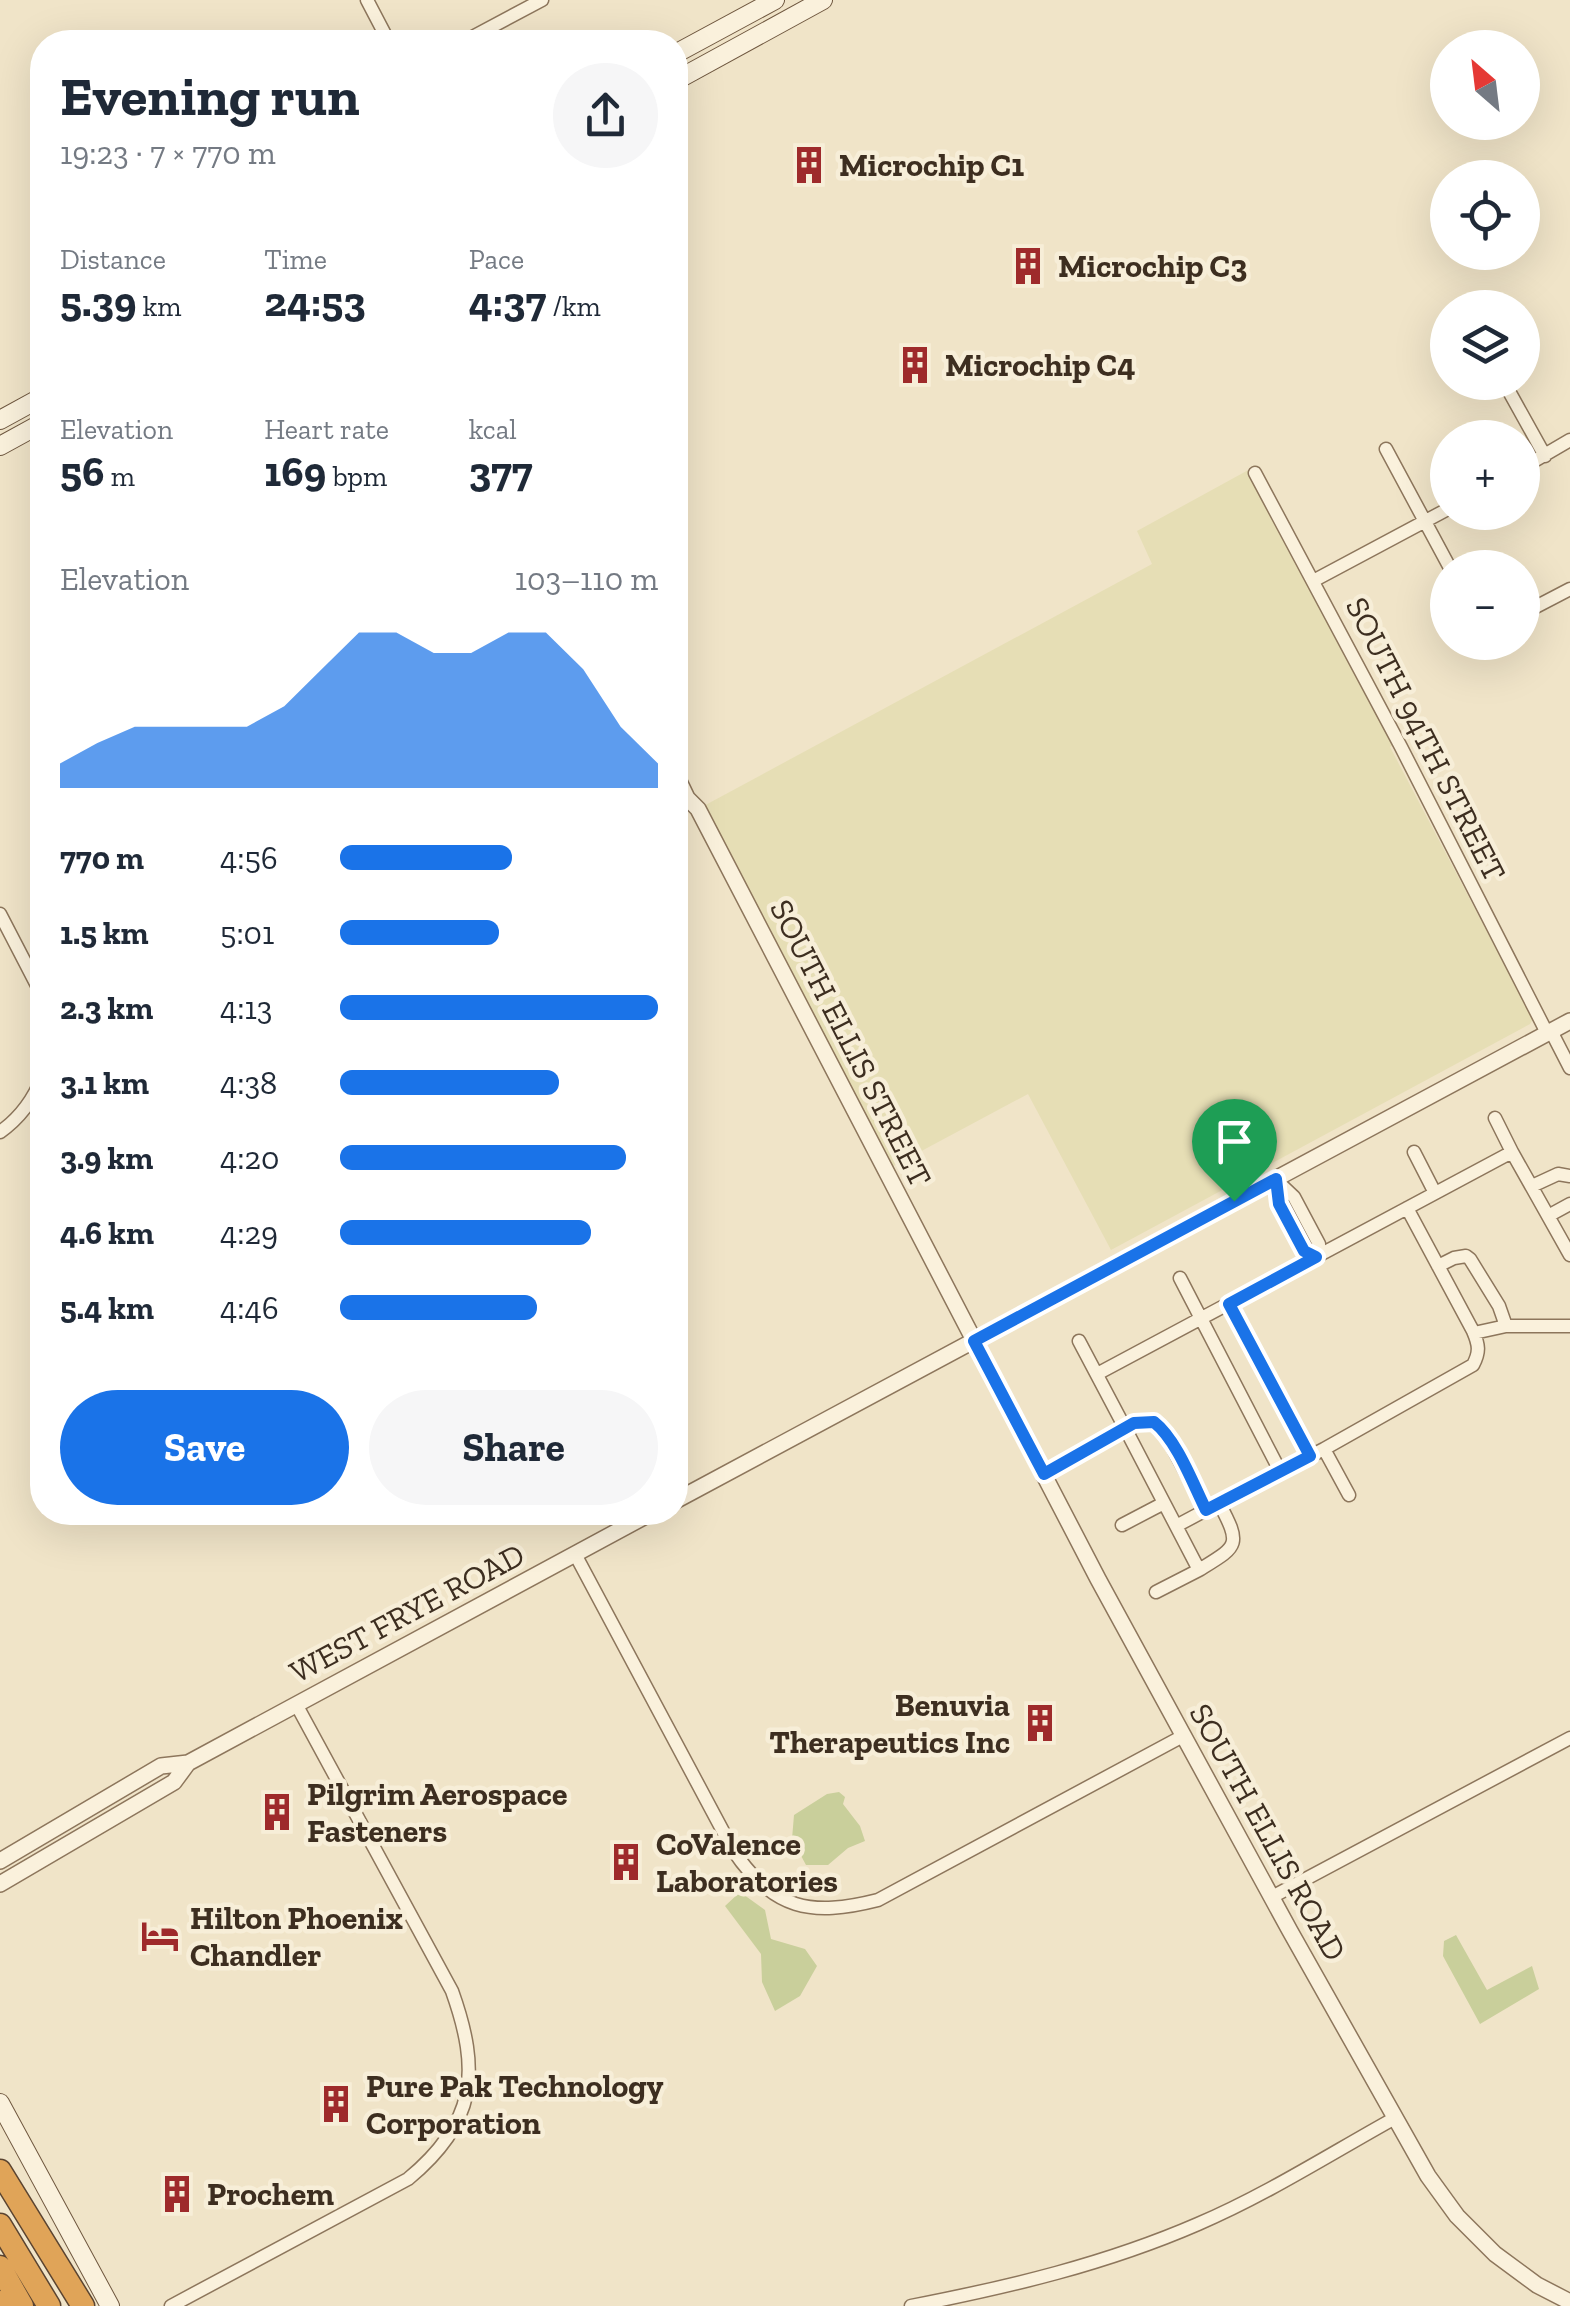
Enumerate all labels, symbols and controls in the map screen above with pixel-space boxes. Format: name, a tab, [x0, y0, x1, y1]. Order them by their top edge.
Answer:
north arrow	[1430, 30, 1540, 140]
map controls	[1430, 30, 1540, 660]
text: Evening run	[60, 63, 360, 129]
button: share	[553, 63, 658, 168]
text: 19:23 · 7 × 770 m	[60, 134, 276, 172]
building icon: Microchip C1	[788, 144, 830, 186]
place label: Microchip C1	[839, 146, 1024, 184]
button: locate	[1430, 160, 1540, 270]
text: Distance	[60, 243, 166, 276]
text: Time	[264, 243, 327, 276]
text: Pace	[469, 243, 524, 276]
building icon: Microchip C3	[1007, 245, 1049, 287]
place label: Microchip C3	[1058, 247, 1247, 285]
text: 5.39	[60, 276, 136, 327]
text: 24:53	[264, 276, 366, 327]
text: 4:37	[469, 276, 546, 327]
text: km	[136, 290, 181, 323]
text: /km	[546, 290, 601, 323]
button: layers	[1430, 290, 1540, 400]
building icon: Microchip C4	[894, 344, 936, 386]
place label: Microchip C4	[945, 346, 1135, 384]
text: Elevation	[60, 413, 173, 446]
text: Heart rate	[264, 413, 389, 446]
text: kcal	[469, 413, 517, 446]
button: +	[1430, 420, 1540, 530]
text: 56	[60, 446, 104, 497]
text: 169	[264, 446, 326, 497]
text: 377	[469, 446, 533, 497]
text: m	[104, 460, 135, 493]
text: bpm	[326, 460, 387, 493]
button: −	[1430, 550, 1540, 660]
text: Elevation	[60, 560, 189, 598]
text: 103–110 m	[515, 560, 658, 598]
street label: SOUTH 94TH STREET	[1338, 591, 1514, 887]
text: 770 m	[60, 839, 144, 877]
text: 4:56	[220, 839, 278, 877]
street label: SOUTH ELLIS STREET	[762, 893, 940, 1193]
text: 1.5 km	[60, 914, 149, 952]
text: 5:01	[220, 914, 274, 952]
text: 2.3 km	[60, 989, 153, 1027]
text: 4:13	[220, 989, 272, 1027]
text: 3.1 km	[60, 1064, 149, 1102]
text: 4:38	[220, 1064, 277, 1102]
pin	[1192, 1099, 1277, 1202]
icon: arrive	[1207, 1114, 1262, 1169]
text: 3.9 km	[60, 1139, 153, 1177]
text: 4:20	[220, 1139, 279, 1177]
text: 4.6 km	[60, 1214, 154, 1252]
text: 4:29	[220, 1214, 278, 1252]
text: 5.4 km	[60, 1289, 154, 1327]
text: 4:46	[220, 1289, 279, 1327]
button: Save	[60, 1390, 349, 1505]
button: Share	[369, 1390, 658, 1505]
street label: WEST FRYE ROAD	[283, 1535, 531, 1691]
place label: Benuvia Therapeutics Inc	[769, 1686, 1010, 1761]
street label: SOUTH ELLIS ROAD	[1182, 1697, 1354, 1967]
building icon: Benuvia Therapeutics Inc	[1019, 1702, 1061, 1744]
place label: Pilgrim Aerospace Fasteners	[307, 1775, 567, 1850]
building icon: Pilgrim Aerospace Fasteners	[256, 1791, 298, 1833]
place label: CoValence Laboratories	[656, 1825, 838, 1900]
building icon: CoValence Laboratories	[605, 1841, 647, 1883]
place label: Hilton Phoenix Chandler	[190, 1899, 403, 1974]
hotel icon: Hilton Phoenix Chandler	[139, 1915, 181, 1957]
place label: Pure Pak Technology Corporation	[366, 2067, 664, 2142]
building icon: Pure Pak Technology Corporation	[315, 2083, 357, 2125]
building icon: Prochem	[156, 2173, 198, 2215]
place label: Prochem	[207, 2175, 334, 2213]

